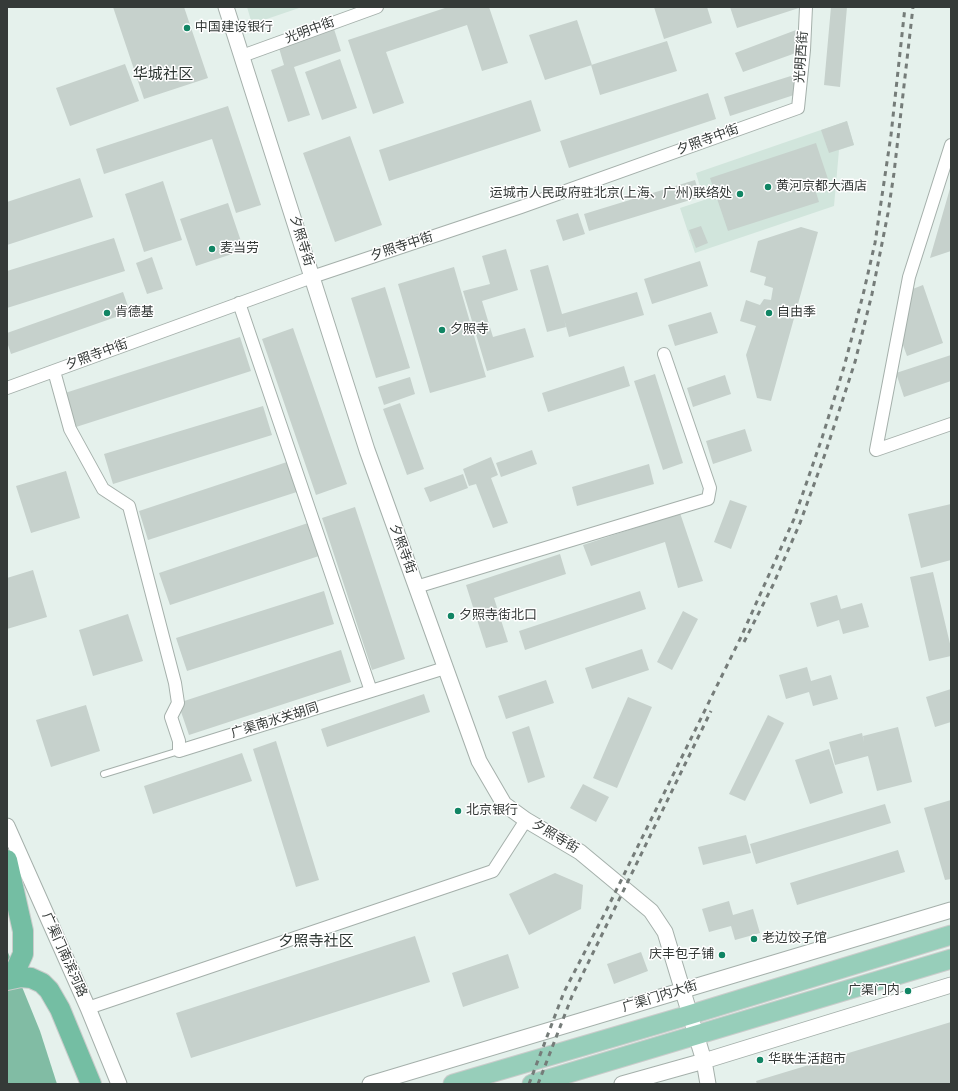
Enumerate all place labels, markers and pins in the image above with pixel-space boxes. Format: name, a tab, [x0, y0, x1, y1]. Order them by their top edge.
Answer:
place label: 中国建设银行	[195, 20, 273, 36]
marker: 中国建设银行	[182, 23, 192, 33]
place label: 黄河京都大酒店	[776, 179, 867, 195]
marker: 黄河京都大酒店	[763, 182, 773, 192]
place label: 运城市人民政府驻北京(上海、广州)联络处	[490, 186, 732, 202]
marker: 运城市人民政府驻北京(上海、广州)联络处	[735, 189, 745, 199]
place label: 麦当劳	[220, 241, 259, 257]
marker: 麦当劳	[207, 244, 217, 254]
place label: 肯德基	[115, 305, 154, 321]
place label: 自由季	[777, 305, 816, 321]
marker: 肯德基	[102, 308, 112, 318]
marker: 自由季	[764, 308, 774, 318]
place label: 夕照寺	[450, 322, 489, 338]
marker: 夕照寺	[437, 325, 447, 335]
place label: 夕照寺街北口	[459, 608, 537, 624]
marker: 夕照寺街北口	[446, 611, 456, 621]
place label: 北京银行	[466, 803, 518, 819]
marker: 北京银行	[453, 806, 463, 816]
place label: 老边饺子馆	[762, 931, 827, 947]
marker: 老边饺子馆	[749, 934, 759, 944]
place label: 庆丰包子铺	[649, 947, 714, 963]
marker: 庆丰包子铺	[717, 950, 727, 960]
place label: 广渠门内	[848, 983, 900, 999]
marker: 广渠门内	[903, 986, 913, 996]
place label: 华联生活超市	[768, 1052, 846, 1068]
marker: 华联生活超市	[755, 1055, 765, 1065]

